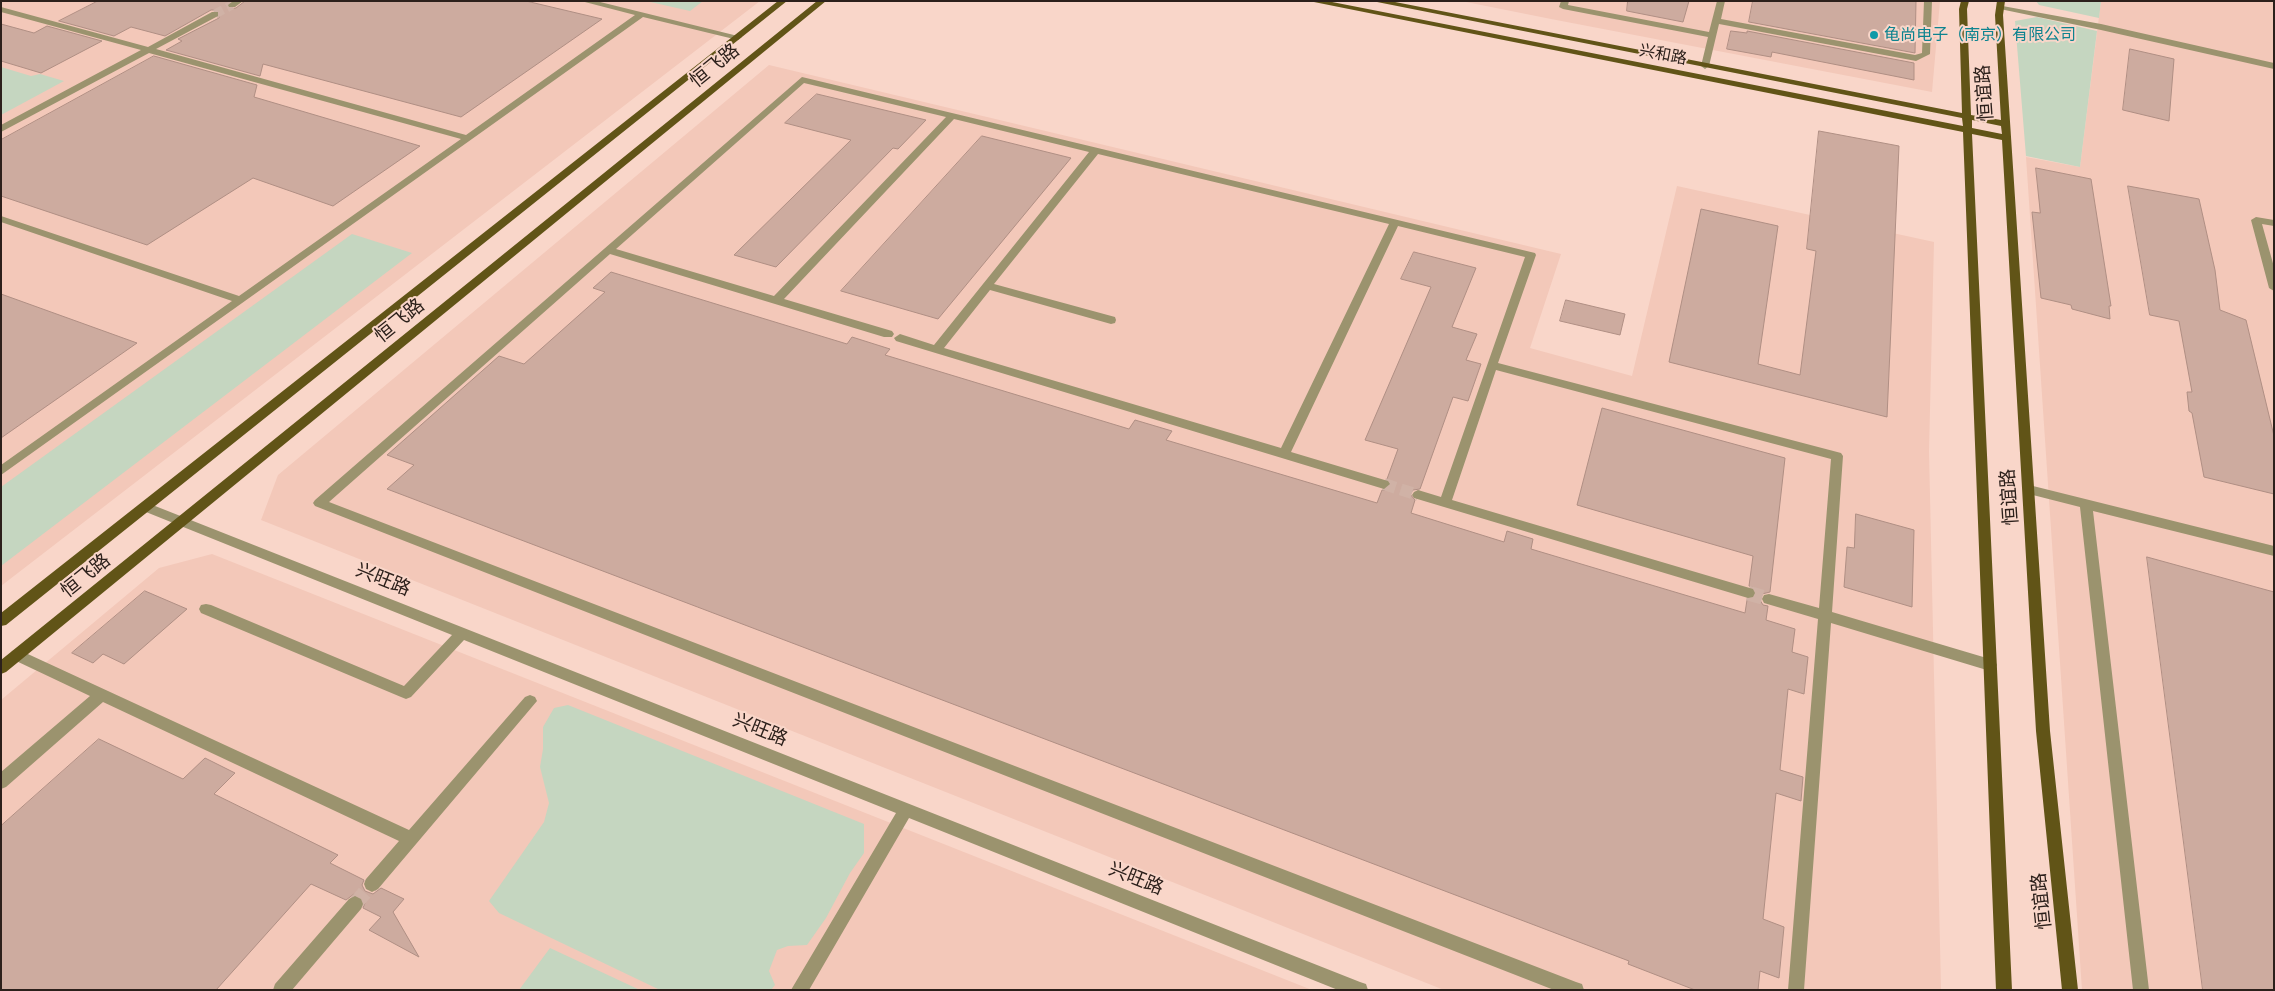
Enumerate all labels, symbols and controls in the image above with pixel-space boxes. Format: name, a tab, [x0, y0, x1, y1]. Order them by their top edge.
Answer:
place label: 龟尚电子（南京）有限公司	[1884, 25, 2076, 45]
marker: 龟尚电子（南京）有限公司	[1868, 29, 1880, 41]
street label: 恒飞路	[686, 39, 744, 93]
street label: 兴和路	[1638, 41, 1688, 69]
street label: 恒谊路	[1972, 64, 1998, 122]
street label: 恒飞路	[371, 294, 429, 348]
street label: 恒谊路	[1997, 468, 2023, 526]
street label: 恒飞路	[57, 549, 115, 603]
street label: 兴旺路	[352, 559, 414, 601]
street label: 兴旺路	[729, 709, 791, 751]
street label: 兴旺路	[1105, 858, 1167, 900]
street label: 恒谊路	[2028, 871, 2056, 931]

